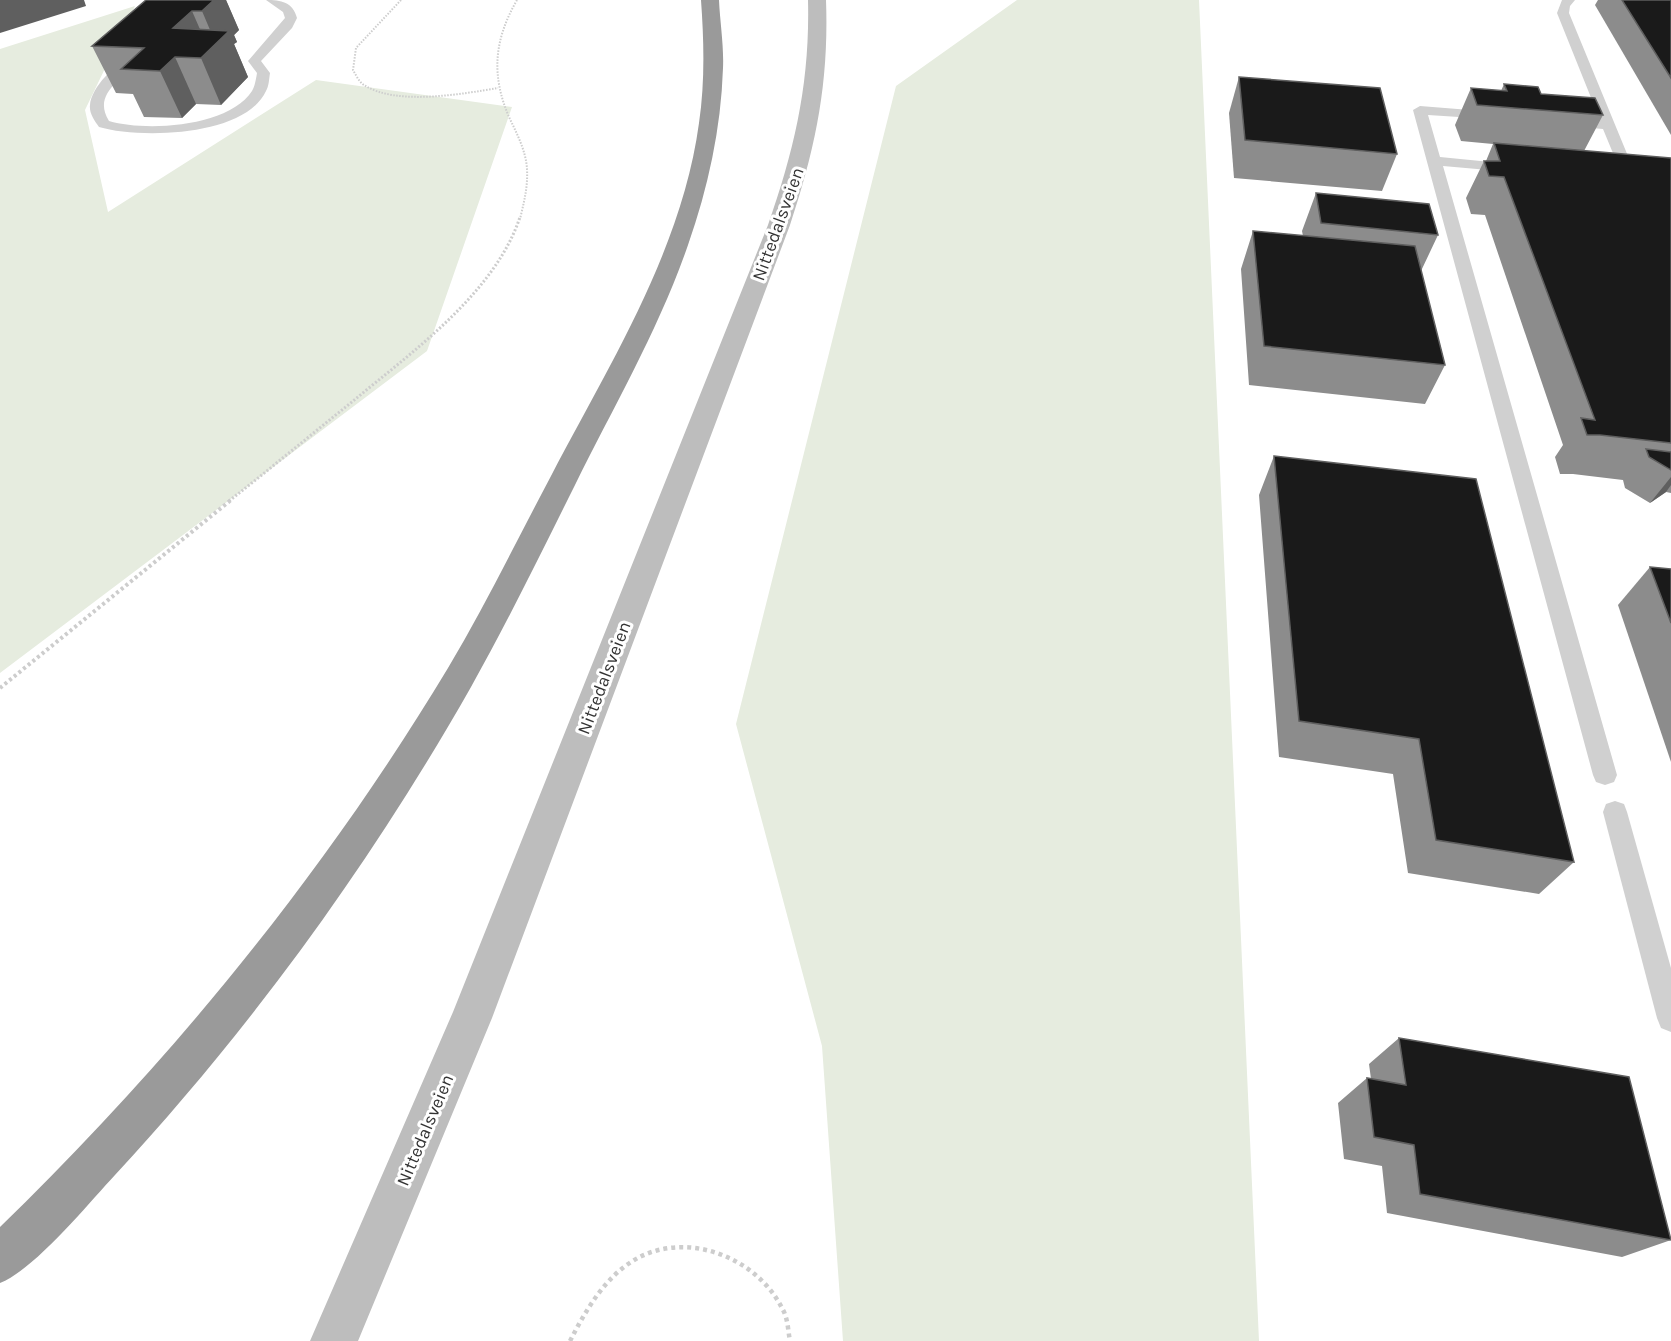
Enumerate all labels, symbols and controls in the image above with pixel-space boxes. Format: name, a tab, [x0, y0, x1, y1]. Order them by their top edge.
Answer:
street label: Nittedalsveien	[747, 164, 809, 284]
street label: Nittedalsveien	[572, 618, 636, 738]
street label: Nittedalsveien	[392, 1071, 458, 1189]

